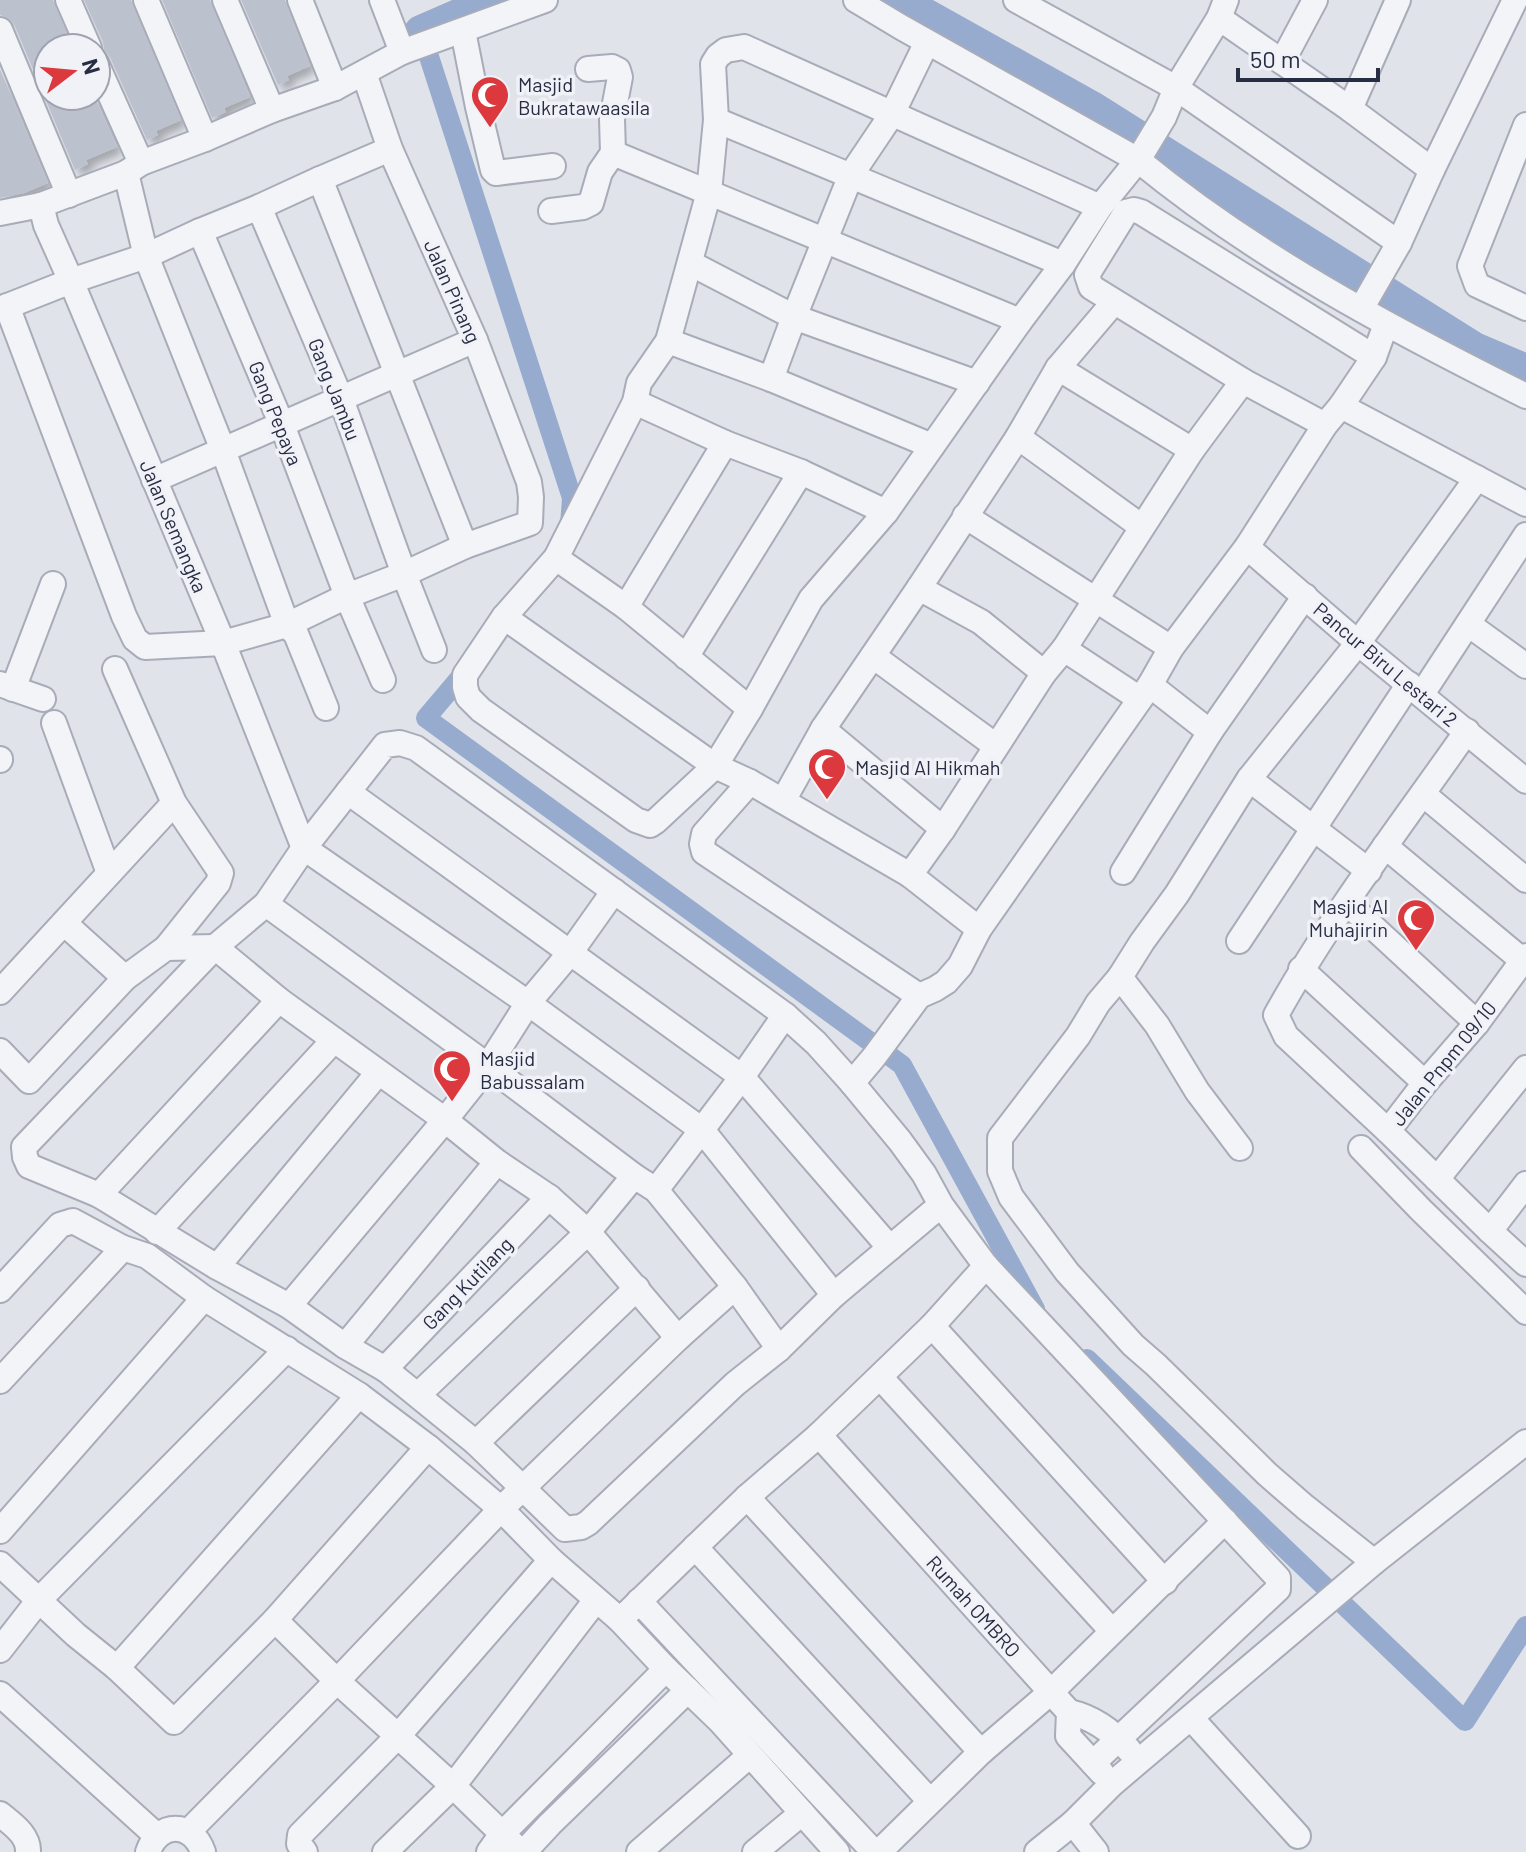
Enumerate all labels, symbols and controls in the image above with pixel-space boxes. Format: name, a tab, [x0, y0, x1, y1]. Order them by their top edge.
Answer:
north arrow	[32, 32, 112, 112]
scale bar	[1238, 32, 1378, 82]
text: 50 m	[1250, 44, 1301, 73]
text: N	[78, 56, 107, 77]
place label: Masjid Bukratawaasila	[518, 72, 650, 119]
mosque icon: Masjid Bukratawaasila	[469, 74, 511, 129]
street label: Jalan Pinang	[420, 236, 486, 346]
street label: Gang Jambu	[304, 335, 366, 443]
street label: Gang Pepaya	[244, 357, 308, 469]
street label: Jalan Semangka	[135, 456, 213, 596]
street label: Pancur Biru Lestari 2	[1309, 597, 1463, 731]
mosque icon: Masjid Al Hikmah	[806, 746, 848, 801]
place label: Masjid Al Hikmah	[855, 755, 1001, 779]
place label: Masjid Al Muhajirin	[1309, 894, 1388, 941]
mosque icon: Masjid Al Muhajirin	[1395, 897, 1437, 952]
street label: Jalan Pnpm 09/10	[1385, 996, 1501, 1130]
place label: Masjid Babussalam	[480, 1046, 585, 1093]
mosque icon: Masjid Babussalam	[431, 1048, 473, 1103]
street label: Gang Kutilang	[417, 1232, 517, 1334]
street label: Rumah OMBRO	[922, 1550, 1026, 1662]

